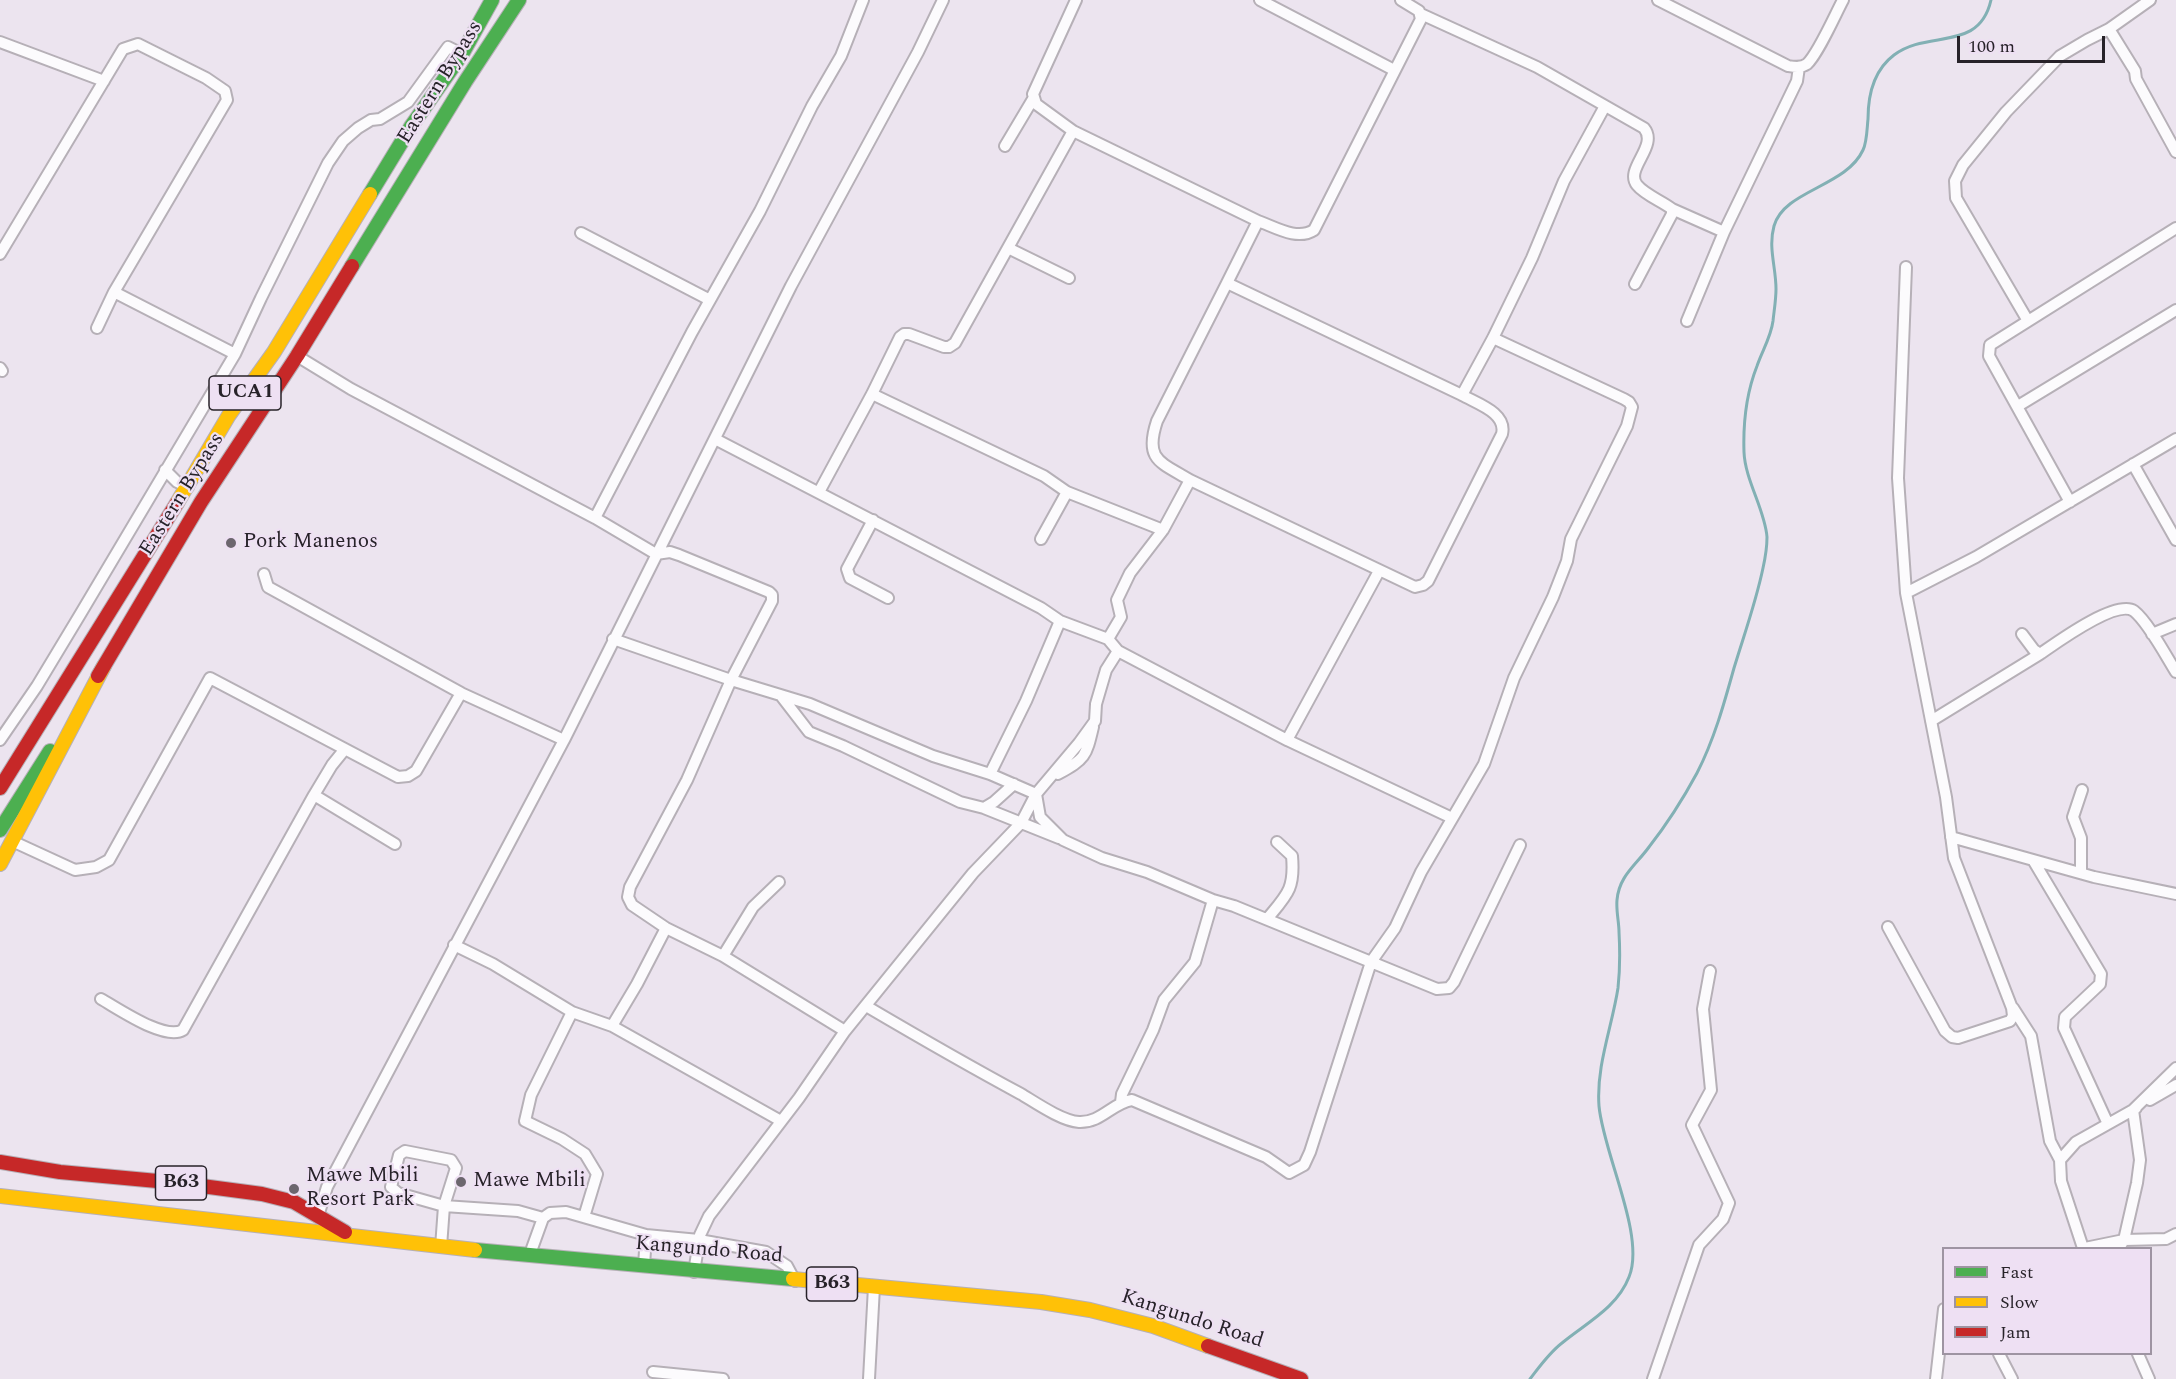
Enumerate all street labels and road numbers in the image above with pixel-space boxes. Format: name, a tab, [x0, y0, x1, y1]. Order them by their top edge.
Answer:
street label: Eastern Bypass	[393, 17, 489, 149]
road number: UCA1	[209, 376, 281, 410]
street label: Eastern Bypass	[135, 429, 231, 561]
road number: B63	[156, 1166, 207, 1200]
street label: Kangundo Road	[634, 1232, 784, 1270]
road number: B63	[806, 1267, 858, 1301]
street label: Kangundo Road	[1118, 1285, 1266, 1355]

